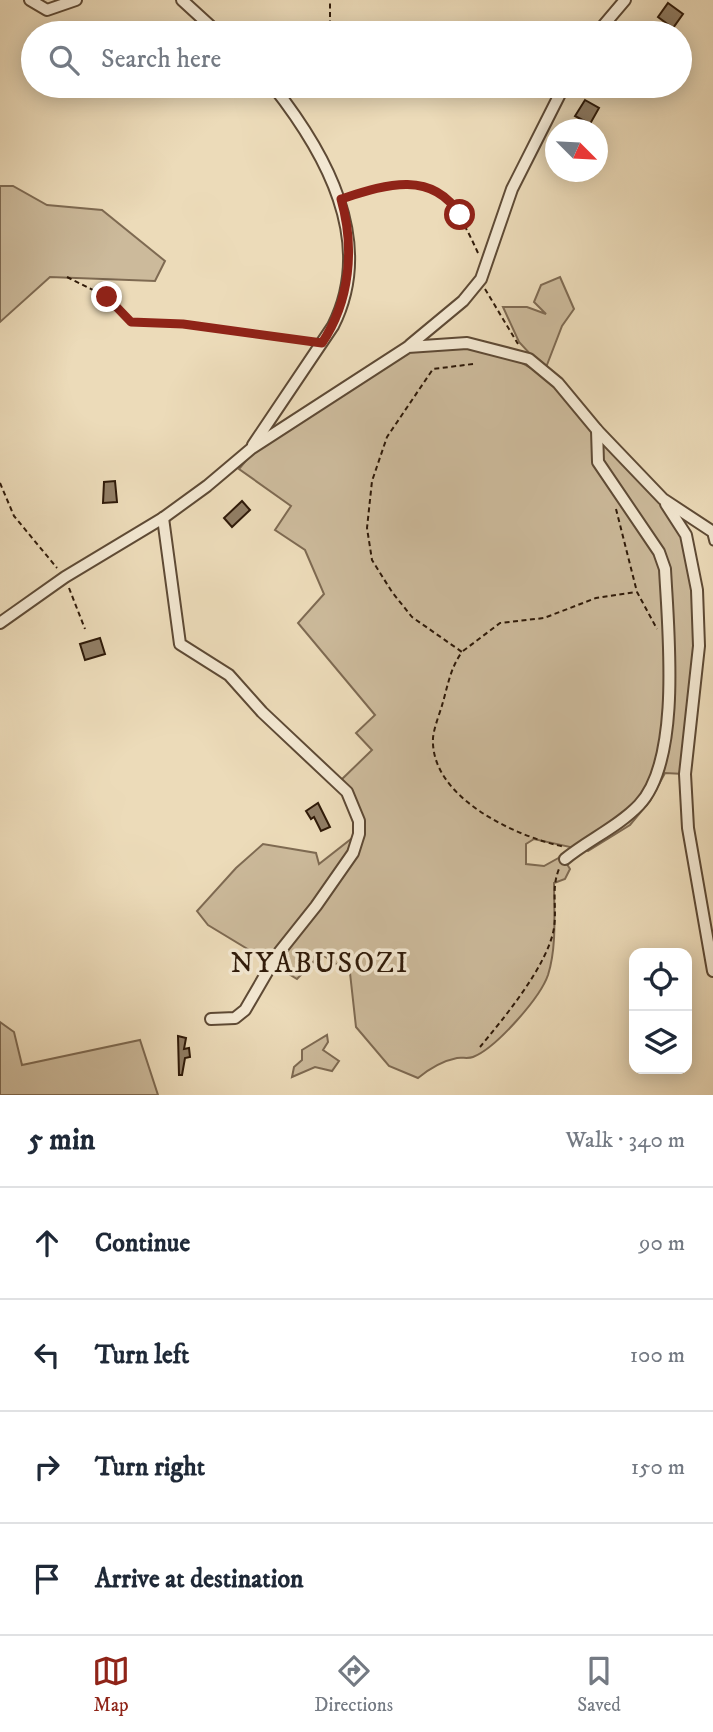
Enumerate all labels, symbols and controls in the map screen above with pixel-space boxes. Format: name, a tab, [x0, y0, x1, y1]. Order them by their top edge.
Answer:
search box	[21, 21, 692, 98]
icon: search	[45, 41, 83, 79]
text: Search here	[101, 43, 221, 76]
north arrow	[545, 119, 608, 182]
route start	[444, 199, 475, 230]
route end	[91, 281, 122, 312]
district label: NYABUSOZI	[230, 946, 410, 981]
map controls	[629, 948, 692, 1074]
button: locate	[629, 948, 692, 1011]
button: layers	[629, 1011, 692, 1074]
text: 5 min	[28, 1122, 95, 1159]
text: Walk · 340 m	[565, 1126, 685, 1155]
icon: ahead	[28, 1224, 66, 1262]
text: Continue	[95, 1227, 190, 1260]
text: 90 m	[639, 1229, 685, 1258]
icon: left	[28, 1336, 66, 1374]
text: Turn left	[95, 1339, 189, 1372]
text: 100 m	[630, 1341, 685, 1370]
icon: right	[28, 1448, 66, 1486]
text: Turn right	[95, 1451, 205, 1484]
text: 150 m	[631, 1453, 685, 1482]
icon: arrive	[28, 1560, 66, 1598]
text: Arrive at destination	[95, 1563, 304, 1596]
tab: Map	[92, 1652, 130, 1717]
tab: Directions	[314, 1652, 393, 1717]
tab: Saved	[577, 1652, 621, 1717]

